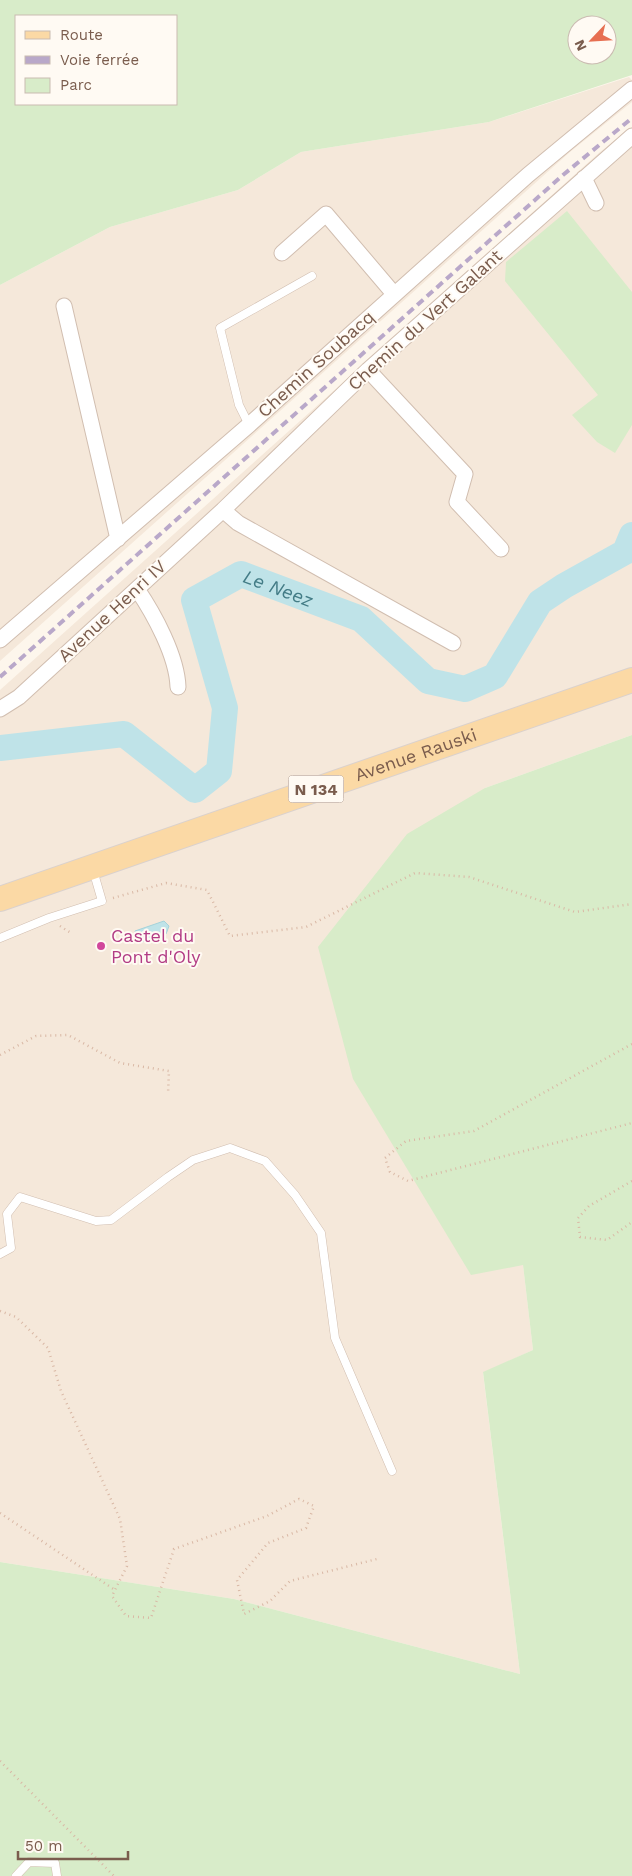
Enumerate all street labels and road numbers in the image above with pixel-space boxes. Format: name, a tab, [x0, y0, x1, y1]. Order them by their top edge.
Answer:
street label: Chemin du Vert Galant	[343, 245, 506, 394]
street label: Chemin Soubacq	[253, 306, 378, 421]
street label: Avenue Henri IV	[53, 555, 170, 666]
street label: Avenue Rauski	[352, 724, 479, 785]
road number: N 134	[288, 776, 344, 802]

